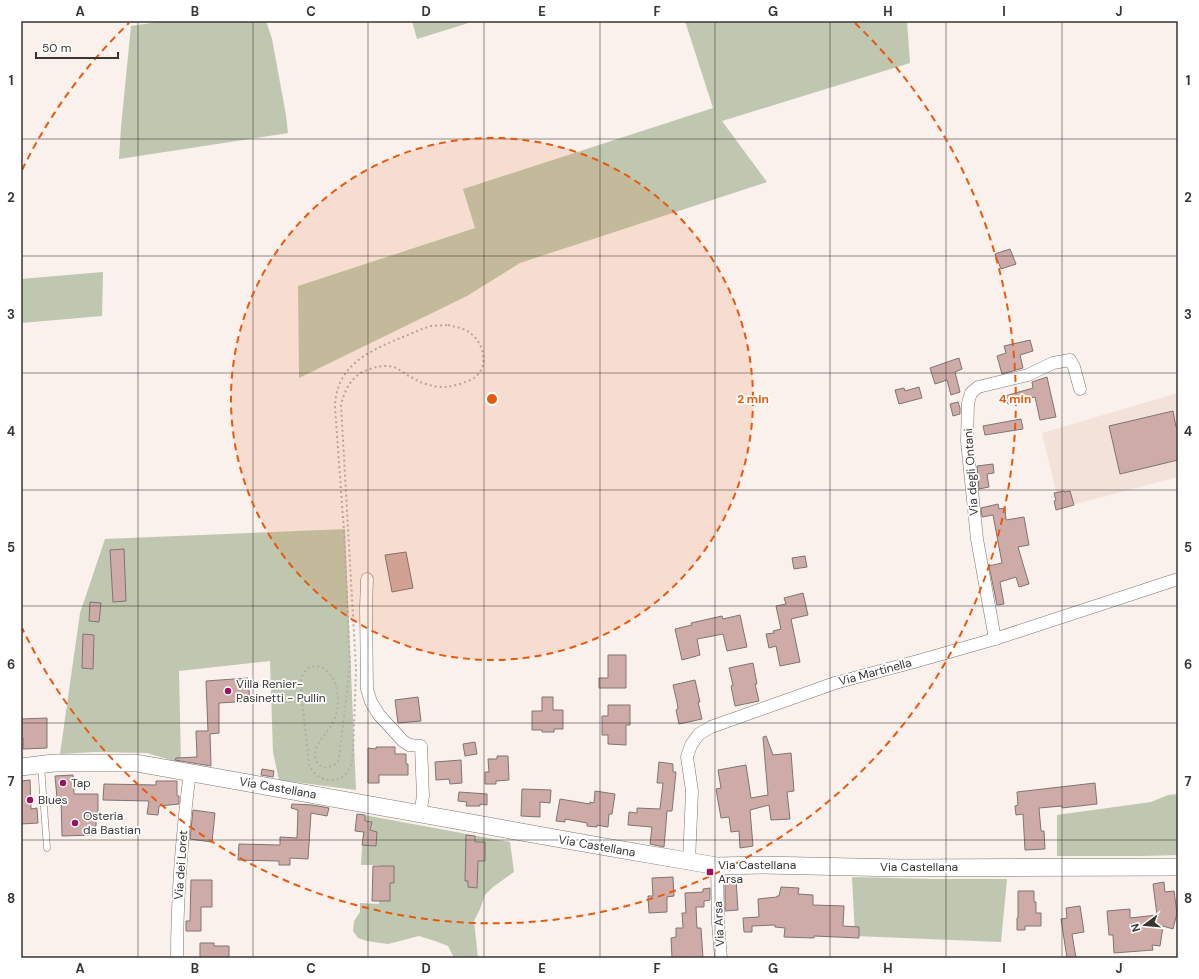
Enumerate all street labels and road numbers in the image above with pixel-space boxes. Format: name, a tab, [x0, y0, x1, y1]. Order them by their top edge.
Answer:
street label: Via degli Ontani	[960, 428, 982, 516]
street label: Via Martinella	[837, 655, 913, 689]
street label: Via Castellana	[238, 773, 318, 803]
street label: Via dei Loret	[171, 829, 191, 900]
street label: Via Castellana	[557, 831, 637, 861]
street label: Via Castellana	[880, 859, 958, 875]
street label: Via Arsa	[710, 901, 728, 947]

